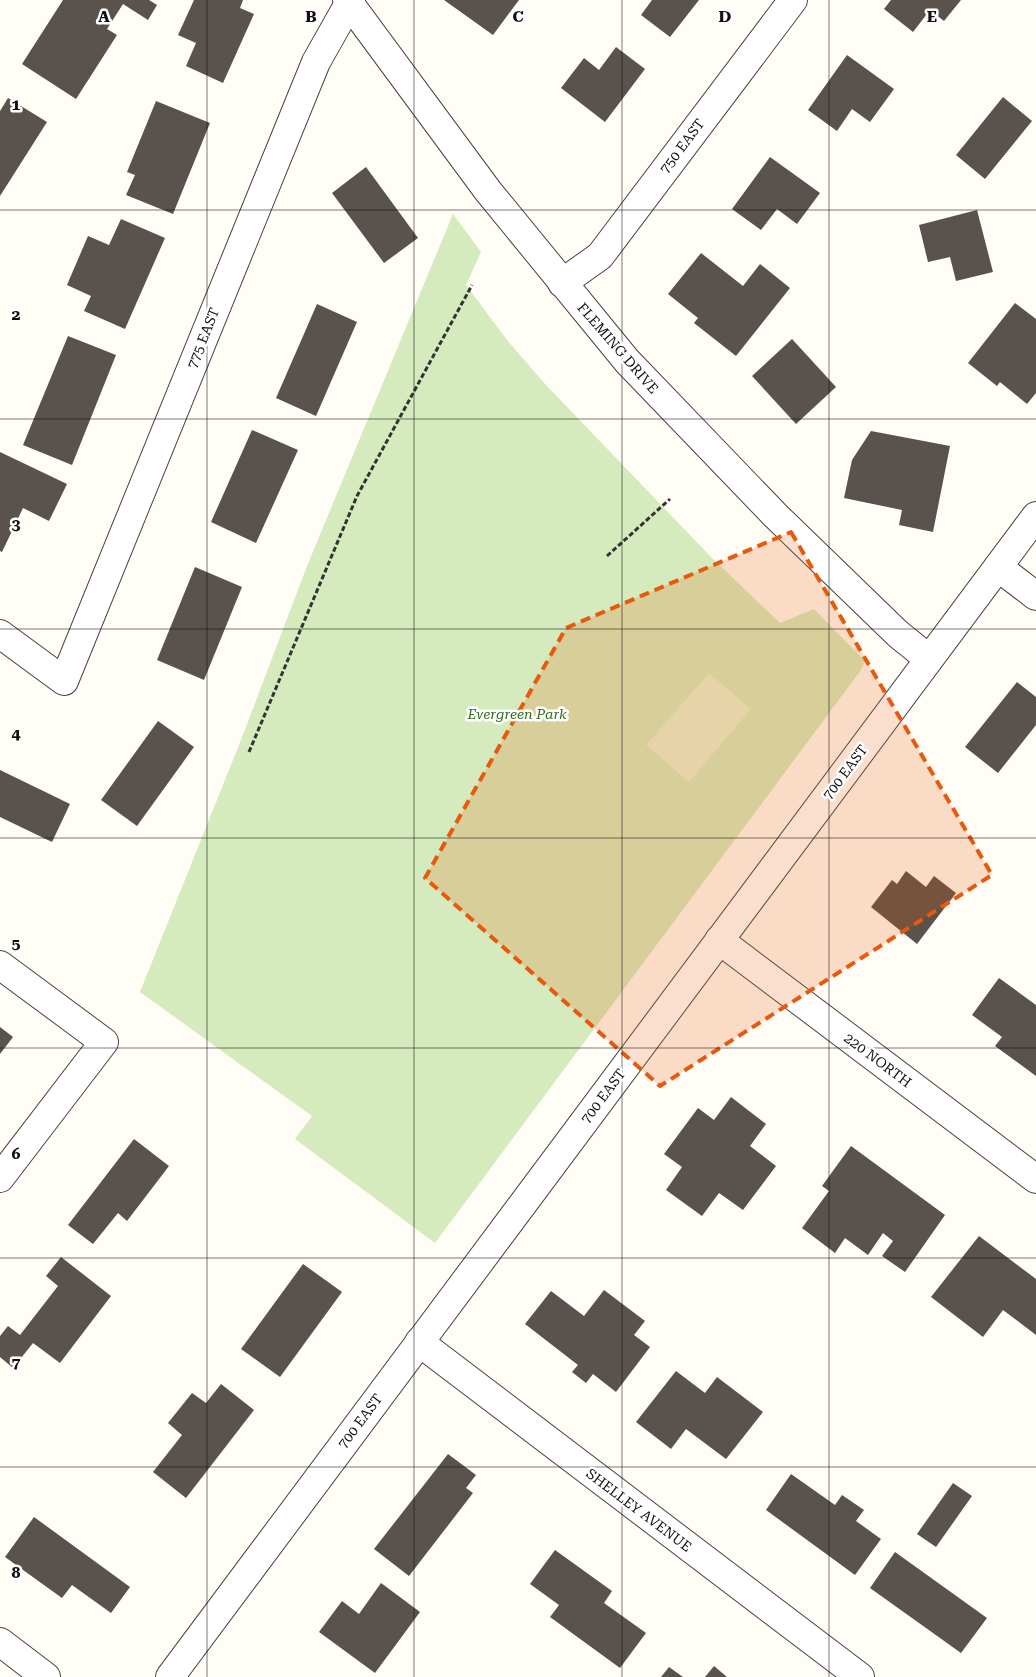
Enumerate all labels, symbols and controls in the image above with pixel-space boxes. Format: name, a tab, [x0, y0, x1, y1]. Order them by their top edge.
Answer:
text: A	[98, 7, 110, 26]
text: B	[305, 7, 317, 26]
text: C	[512, 7, 524, 26]
text: D	[719, 7, 732, 26]
text: E	[927, 7, 937, 26]
text: 1	[12, 95, 21, 114]
street label: 750 EAST	[656, 116, 708, 176]
street label: FLEMING DRIVE	[574, 299, 662, 397]
text: 2	[12, 305, 21, 324]
street label: 775 EAST	[184, 305, 222, 371]
text: 3	[12, 515, 21, 534]
park label: Evergreen Park	[466, 706, 567, 722]
text: 4	[12, 724, 21, 743]
street label: 700 EAST	[819, 742, 871, 802]
text: 5	[12, 934, 21, 953]
street label: 220 NORTH	[841, 1030, 915, 1091]
street label: 700 EAST	[577, 1066, 629, 1126]
text: 6	[12, 1144, 21, 1163]
text: 7	[12, 1353, 21, 1372]
street label: 700 EAST	[334, 1391, 386, 1451]
street label: SHELLEY AVENUE	[583, 1465, 695, 1555]
text: 8	[12, 1563, 21, 1582]

